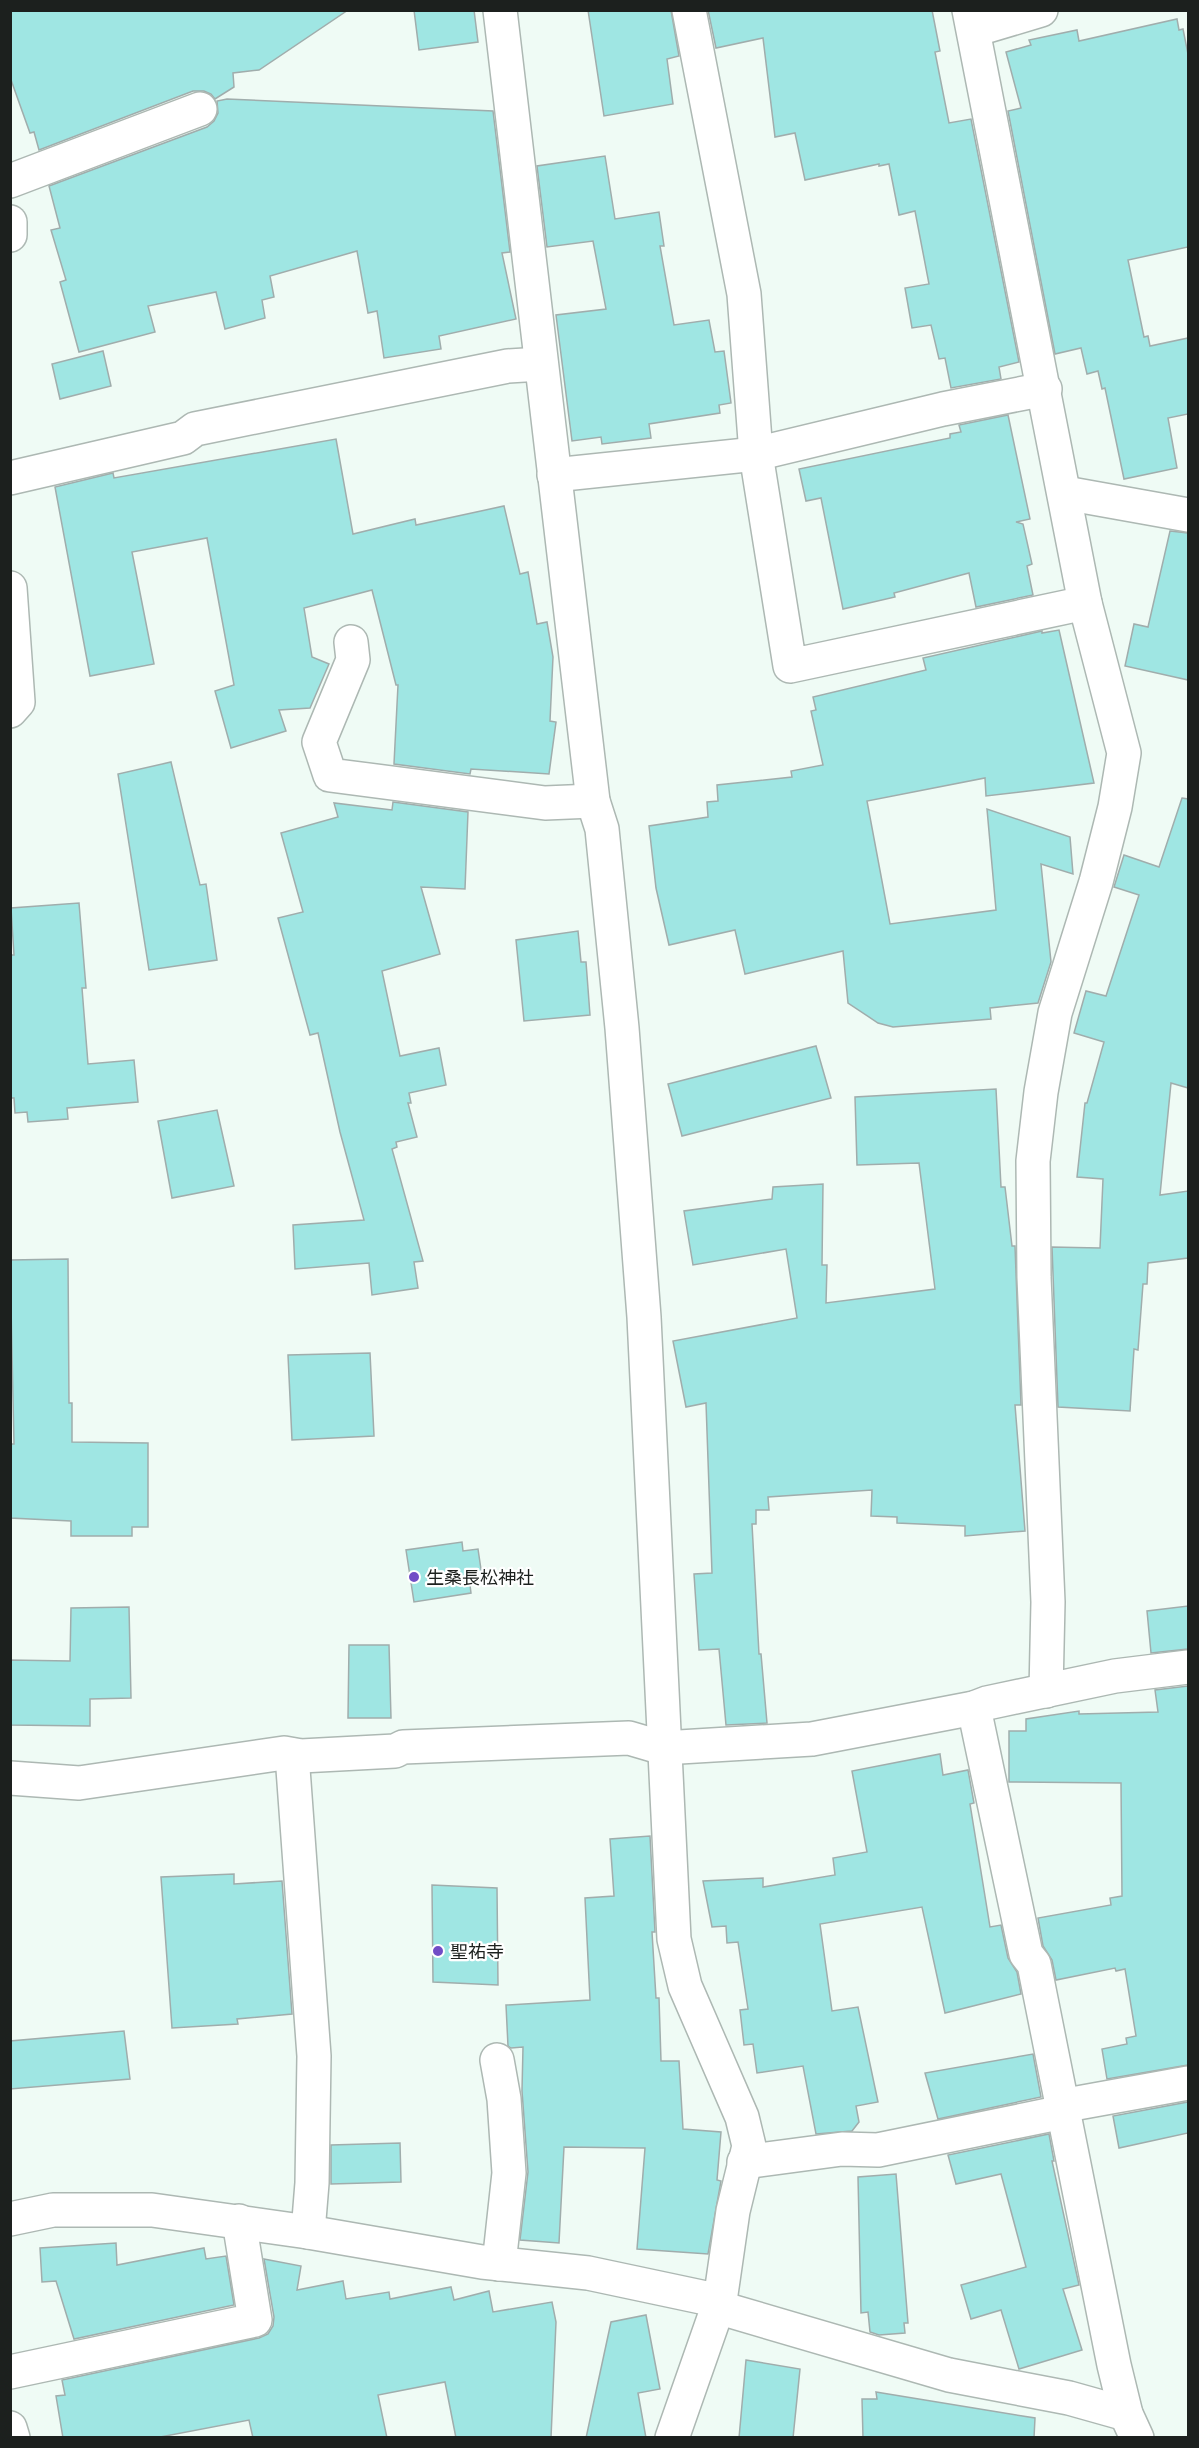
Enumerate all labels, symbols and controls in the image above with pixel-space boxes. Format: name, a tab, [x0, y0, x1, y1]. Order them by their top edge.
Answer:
place label: 生桑長松神社	[426, 1566, 534, 1589]
marker: 生桑長松神社	[407, 1570, 421, 1584]
place label: 聖祐寺	[450, 1940, 504, 1963]
marker: 聖祐寺	[431, 1944, 445, 1958]

